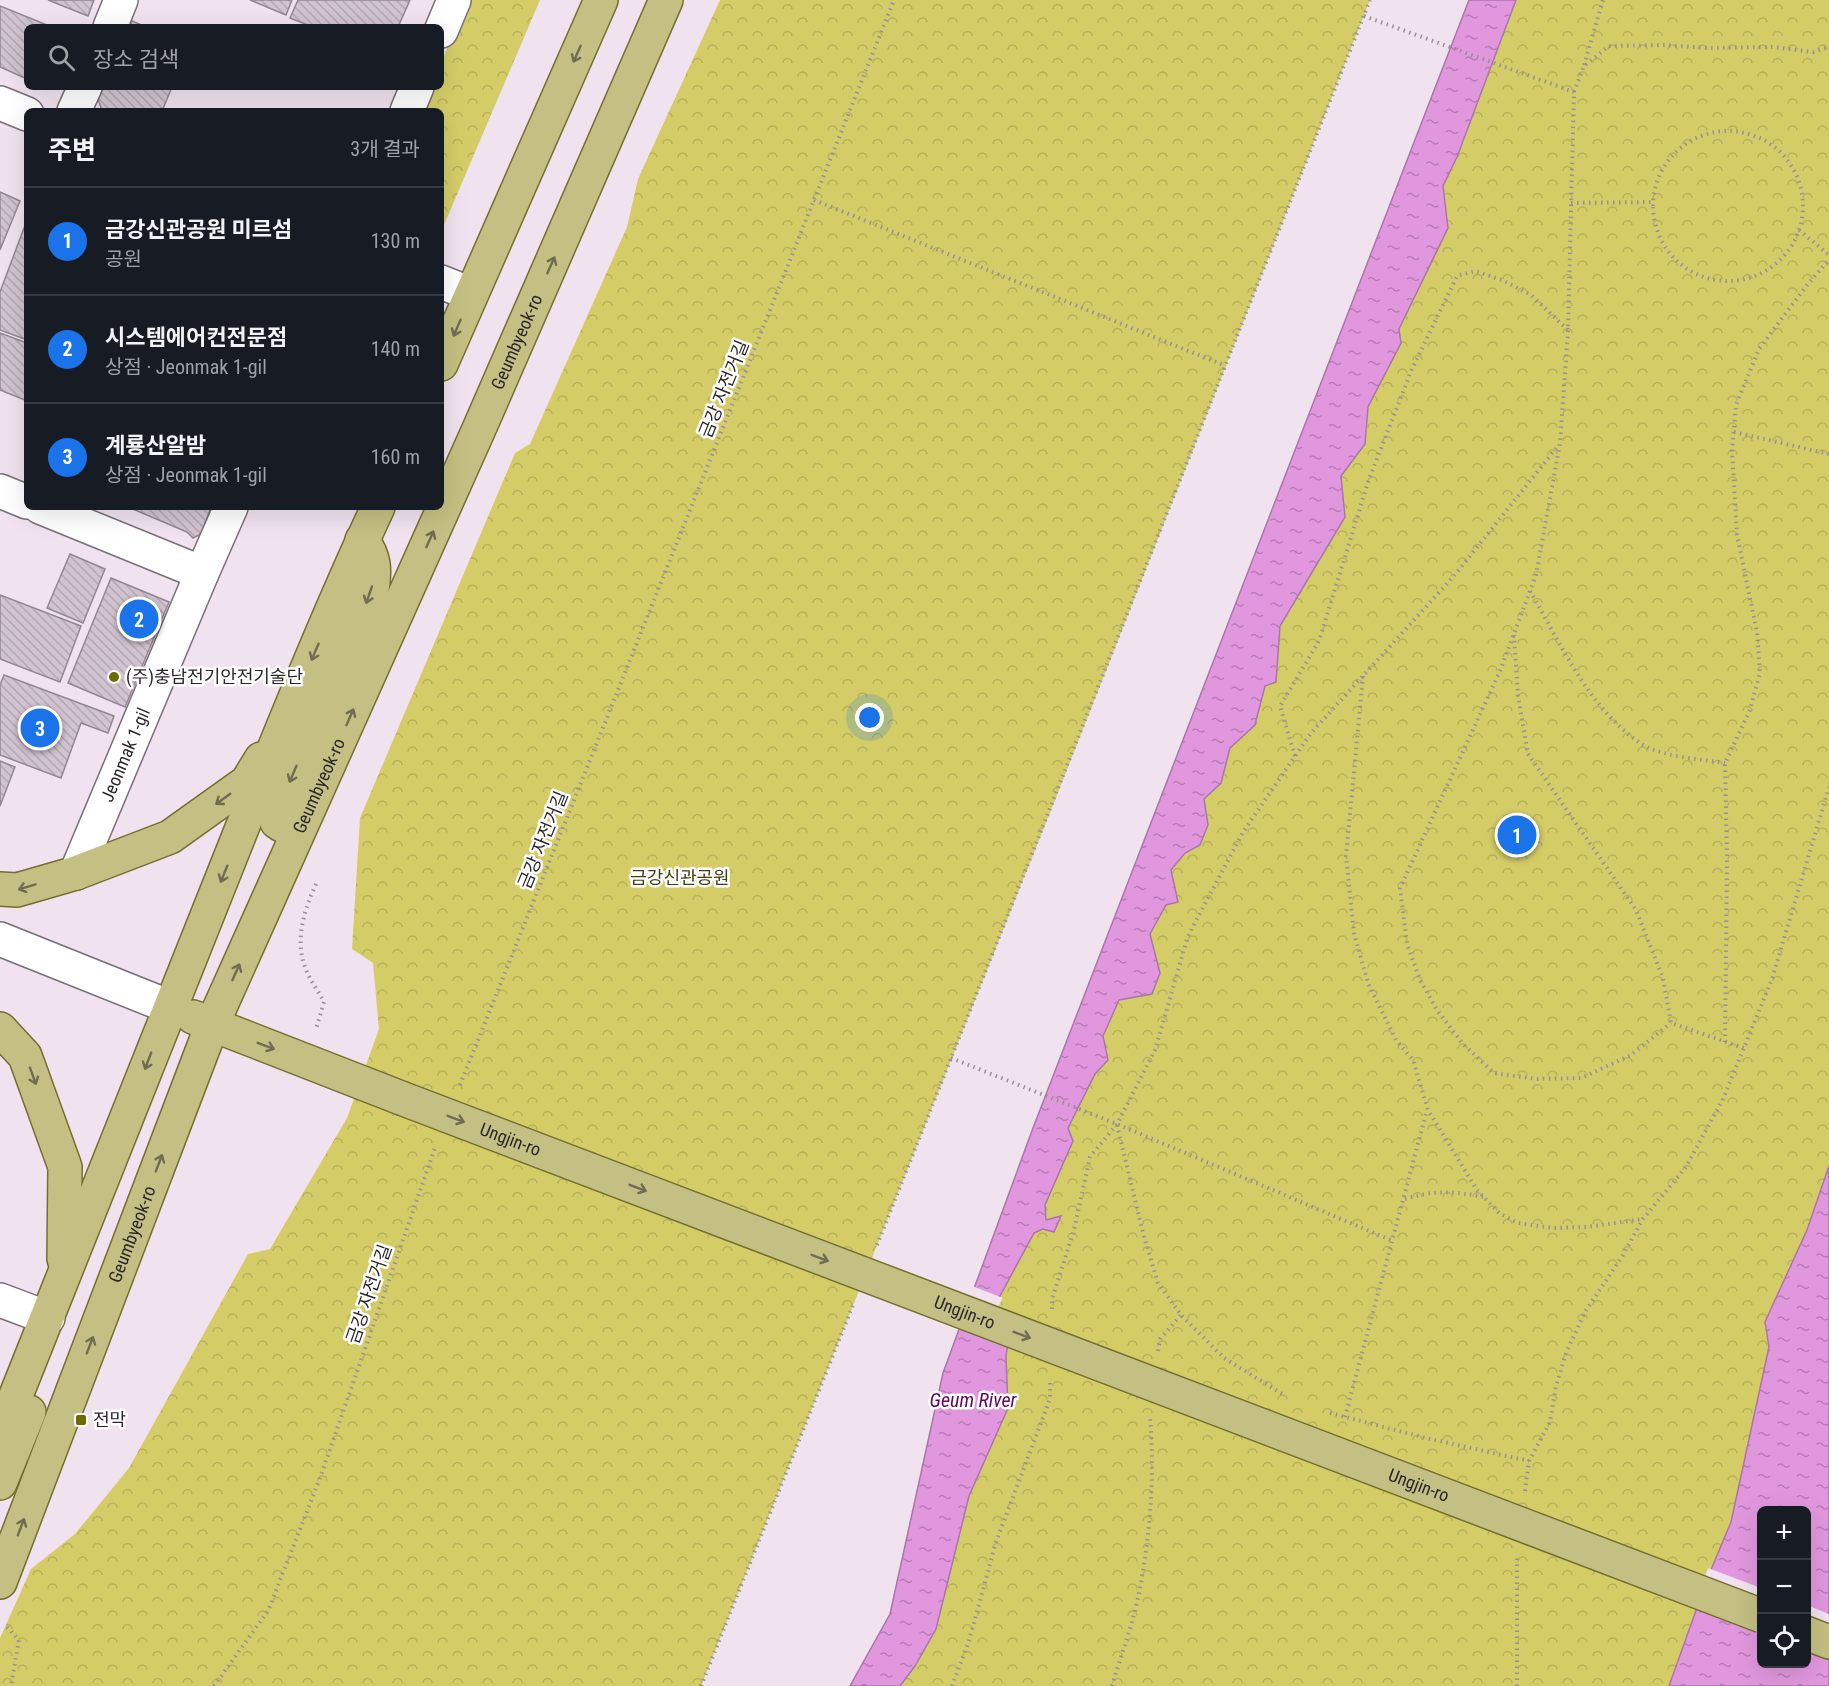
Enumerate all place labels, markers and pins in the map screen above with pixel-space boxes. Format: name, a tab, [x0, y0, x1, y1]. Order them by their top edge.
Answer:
pin: 2	[120, 596, 158, 642]
place label: (주)충남전기안전기술단	[126, 666, 303, 688]
marker: (주)충남전기안전기술단	[107, 670, 121, 684]
pin: 3	[20, 706, 60, 750]
pin: 1	[1498, 812, 1537, 858]
place label: 전막	[93, 1409, 126, 1430]
marker: 전막	[74, 1413, 88, 1427]

